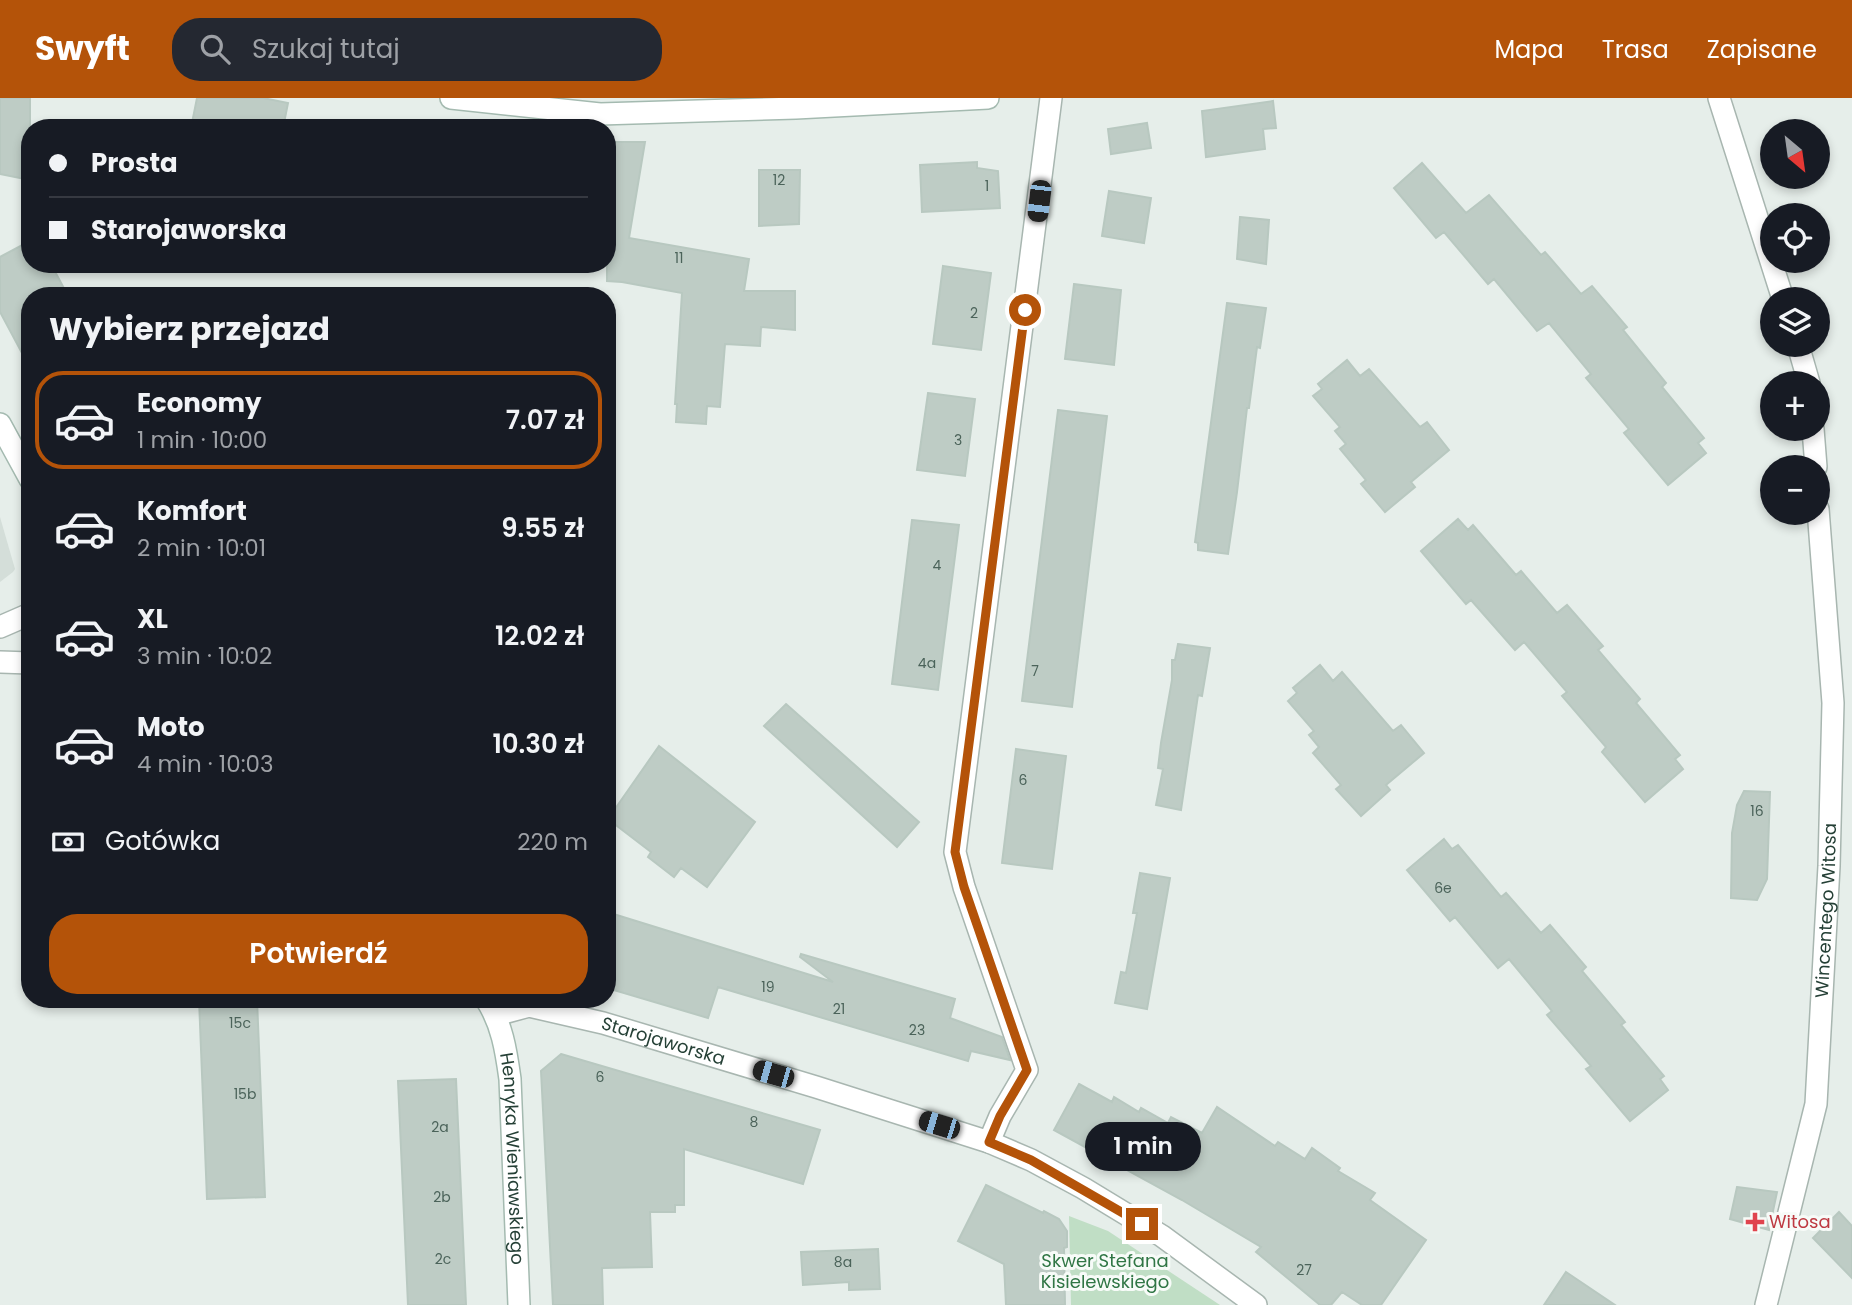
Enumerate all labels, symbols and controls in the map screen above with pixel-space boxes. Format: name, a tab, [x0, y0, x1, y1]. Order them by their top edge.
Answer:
search box	[172, 18, 662, 81]
text: Swyft	[35, 25, 130, 72]
icon: search	[196, 30, 234, 68]
text: Szukaj tutaj	[252, 31, 400, 67]
text: Mapa	[1494, 33, 1564, 66]
text: Trasa	[1602, 33, 1669, 66]
text: Zapisane	[1707, 33, 1817, 66]
north arrow	[1760, 119, 1830, 189]
map controls	[1760, 119, 1830, 525]
text: Prosta	[91, 145, 178, 181]
house number: 12	[773, 170, 785, 190]
house number: 1	[985, 176, 989, 196]
car	[1027, 179, 1052, 223]
button: locate	[1760, 203, 1830, 273]
text: Starojaworska	[91, 212, 287, 248]
house number: 11	[675, 248, 683, 268]
button: layers	[1760, 287, 1830, 357]
route start	[1009, 294, 1041, 326]
house number: 2	[970, 303, 978, 323]
text: Wybierz przejazd	[49, 306, 330, 351]
button: +	[1760, 371, 1830, 441]
text: Economy	[137, 385, 261, 421]
icon: car	[53, 389, 116, 452]
text: 7.07 zł	[506, 402, 584, 438]
text: 1 min · 10:00	[137, 424, 267, 456]
house number: 3	[954, 430, 962, 450]
button: −	[1760, 455, 1830, 525]
text: Komfort	[137, 493, 247, 529]
icon: car	[53, 497, 116, 560]
text: 9.55 zł	[501, 510, 584, 546]
text: 2 min · 10:01	[137, 532, 266, 564]
house number: 4	[933, 555, 942, 575]
text: XL	[137, 601, 168, 637]
icon: car	[53, 605, 116, 668]
text: 12.02 zł	[495, 618, 584, 654]
text: 3 min · 10:02	[137, 640, 272, 672]
house number: 4a	[918, 653, 936, 673]
house number: 7	[1031, 661, 1039, 681]
text: Moto	[137, 709, 205, 745]
icon: car	[53, 713, 116, 776]
text: 10.30 zł	[492, 726, 584, 762]
text: 4 min · 10:03	[137, 748, 274, 780]
house number: 6	[1019, 770, 1028, 790]
house number: 16	[1750, 801, 1764, 821]
icon: cash	[49, 823, 87, 861]
text: Gotówka	[105, 823, 220, 859]
street label: Wincentego Witosa	[1809, 823, 1842, 999]
text: 220 m	[517, 826, 588, 858]
house number: 6e	[1434, 878, 1452, 898]
button: Potwierdź	[49, 914, 588, 994]
house number: 19	[761, 977, 775, 997]
house number: 21	[833, 999, 845, 1019]
street label: Starojaworska	[598, 1010, 728, 1071]
house number: 15c	[229, 1013, 251, 1033]
house number: 23	[909, 1020, 925, 1040]
street label: Henryka Wieniawskiego	[494, 1051, 530, 1265]
car	[750, 1058, 797, 1090]
house number: 6	[596, 1067, 605, 1087]
house number: 15b	[234, 1084, 256, 1104]
car	[916, 1109, 963, 1141]
house number: 8	[750, 1112, 759, 1132]
house number: 2a	[431, 1117, 449, 1137]
callout: 1 min	[1084, 1122, 1200, 1172]
text: 1 min	[1113, 1130, 1173, 1162]
house number: 2b	[433, 1187, 451, 1207]
route end	[1126, 1208, 1158, 1240]
place label: Witosa	[1769, 1209, 1831, 1234]
marker: Witosa	[1747, 1214, 1763, 1230]
park label: Skwer Stefana Kisielewskiego	[1041, 1248, 1169, 1294]
house number: 2c	[435, 1249, 451, 1269]
house number: 8a	[834, 1252, 852, 1272]
house number: 27	[1296, 1260, 1312, 1280]

